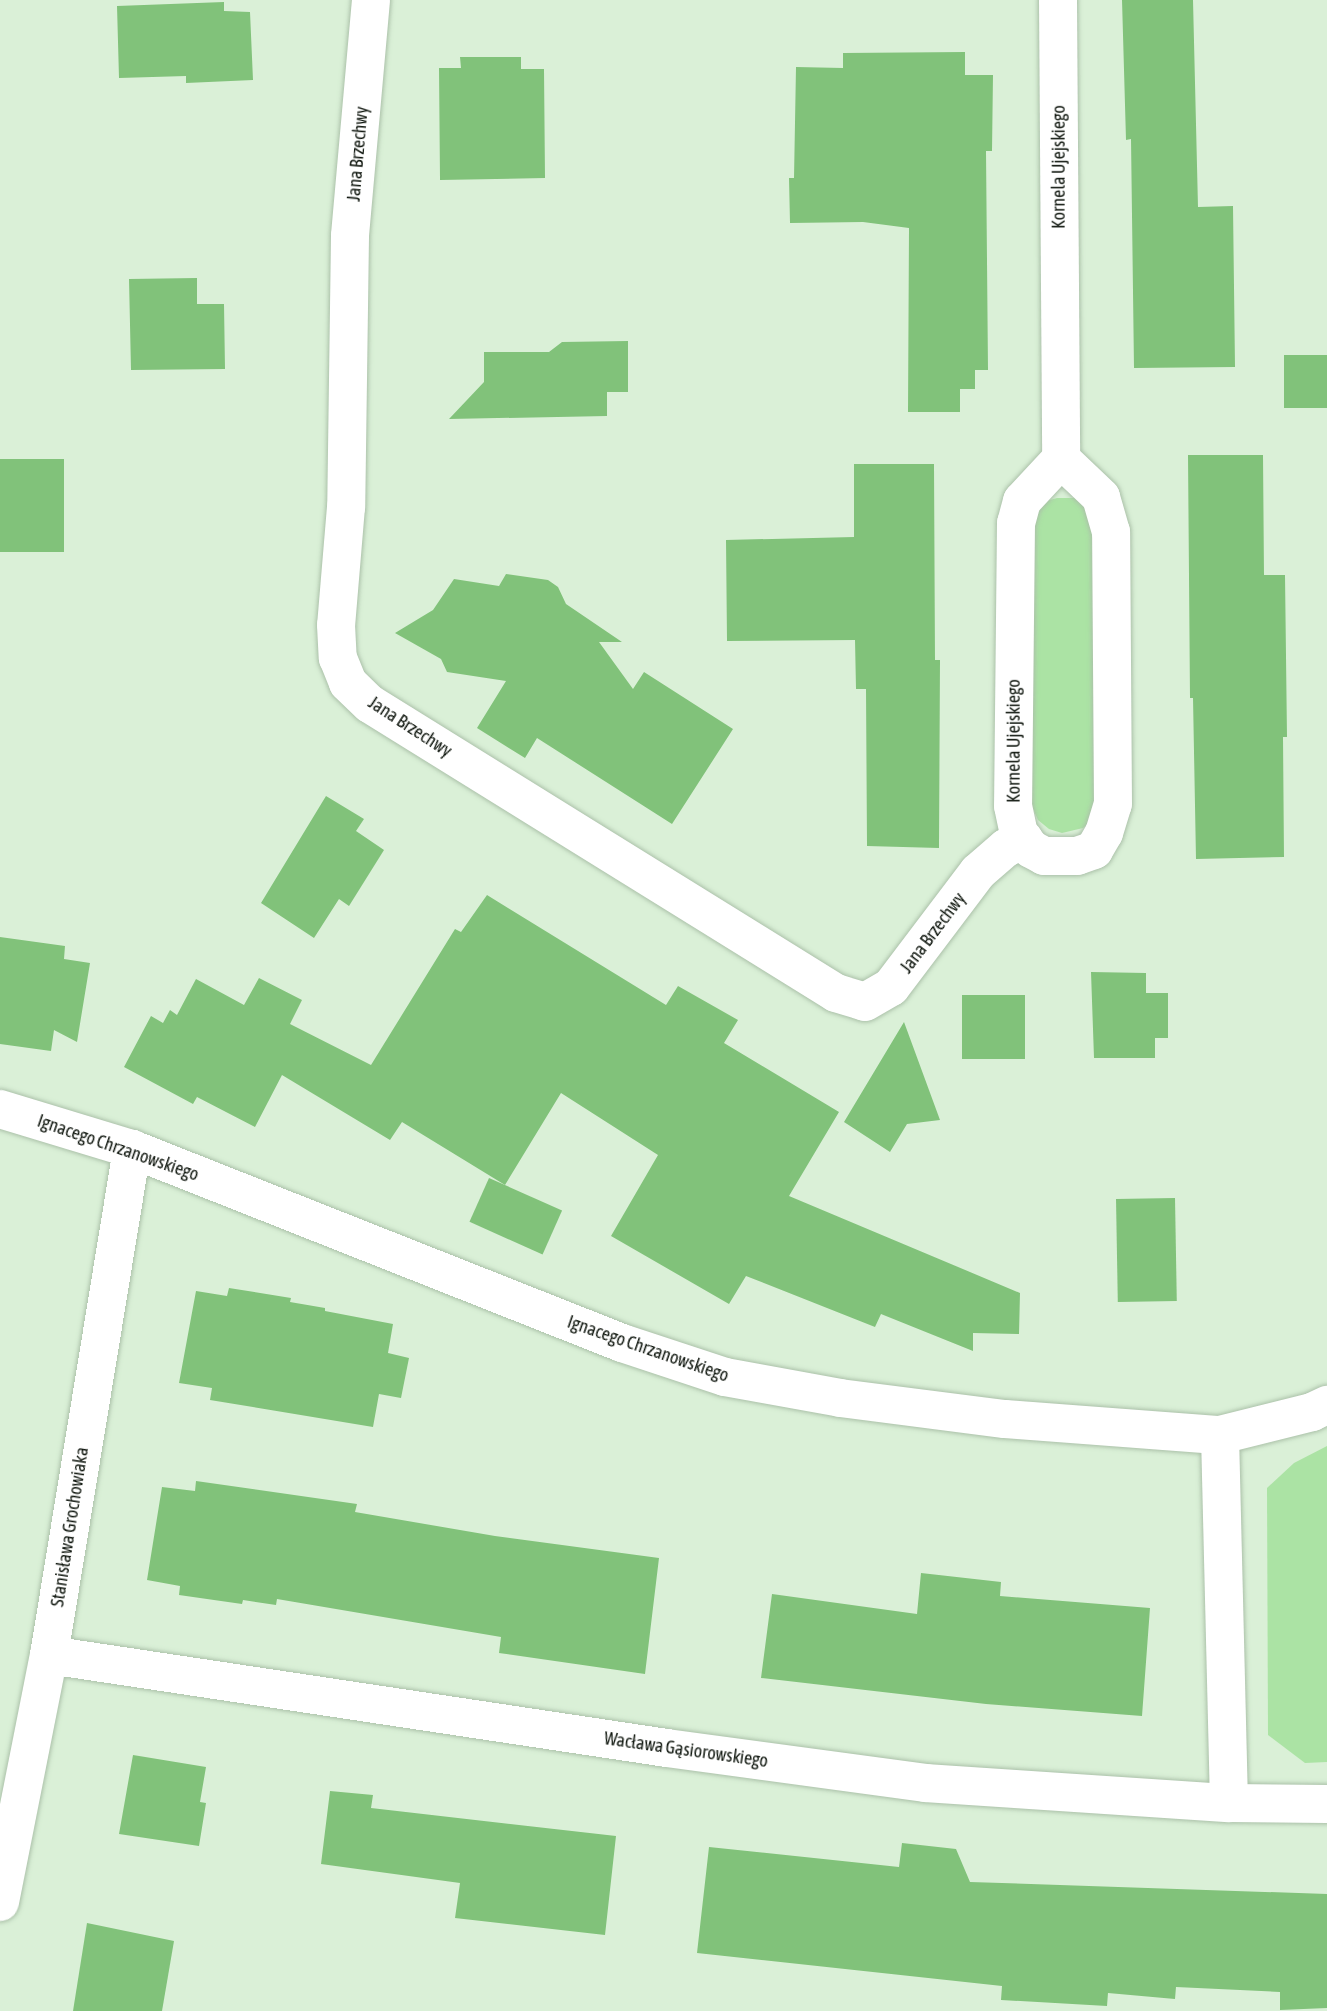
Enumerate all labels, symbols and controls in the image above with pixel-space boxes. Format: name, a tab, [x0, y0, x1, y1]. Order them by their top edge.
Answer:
street label: Kornela Ujejskiego	[1048, 105, 1070, 229]
street label: Jana Brzechwy	[343, 106, 373, 202]
street label: Kornela Ujejskiego	[1003, 679, 1025, 803]
street label: Jana Brzechwy	[364, 692, 456, 762]
street label: Jana Brzechwy	[896, 888, 970, 978]
street label: Ignacego Chrzanowskiego	[34, 1110, 202, 1186]
street label: Ignacego Chrzanowskiego	[564, 1311, 732, 1387]
street label: Stanisława Grochowiaka	[47, 1446, 93, 1608]
street label: Wacława Gąsiorowskiego	[603, 1728, 769, 1772]

